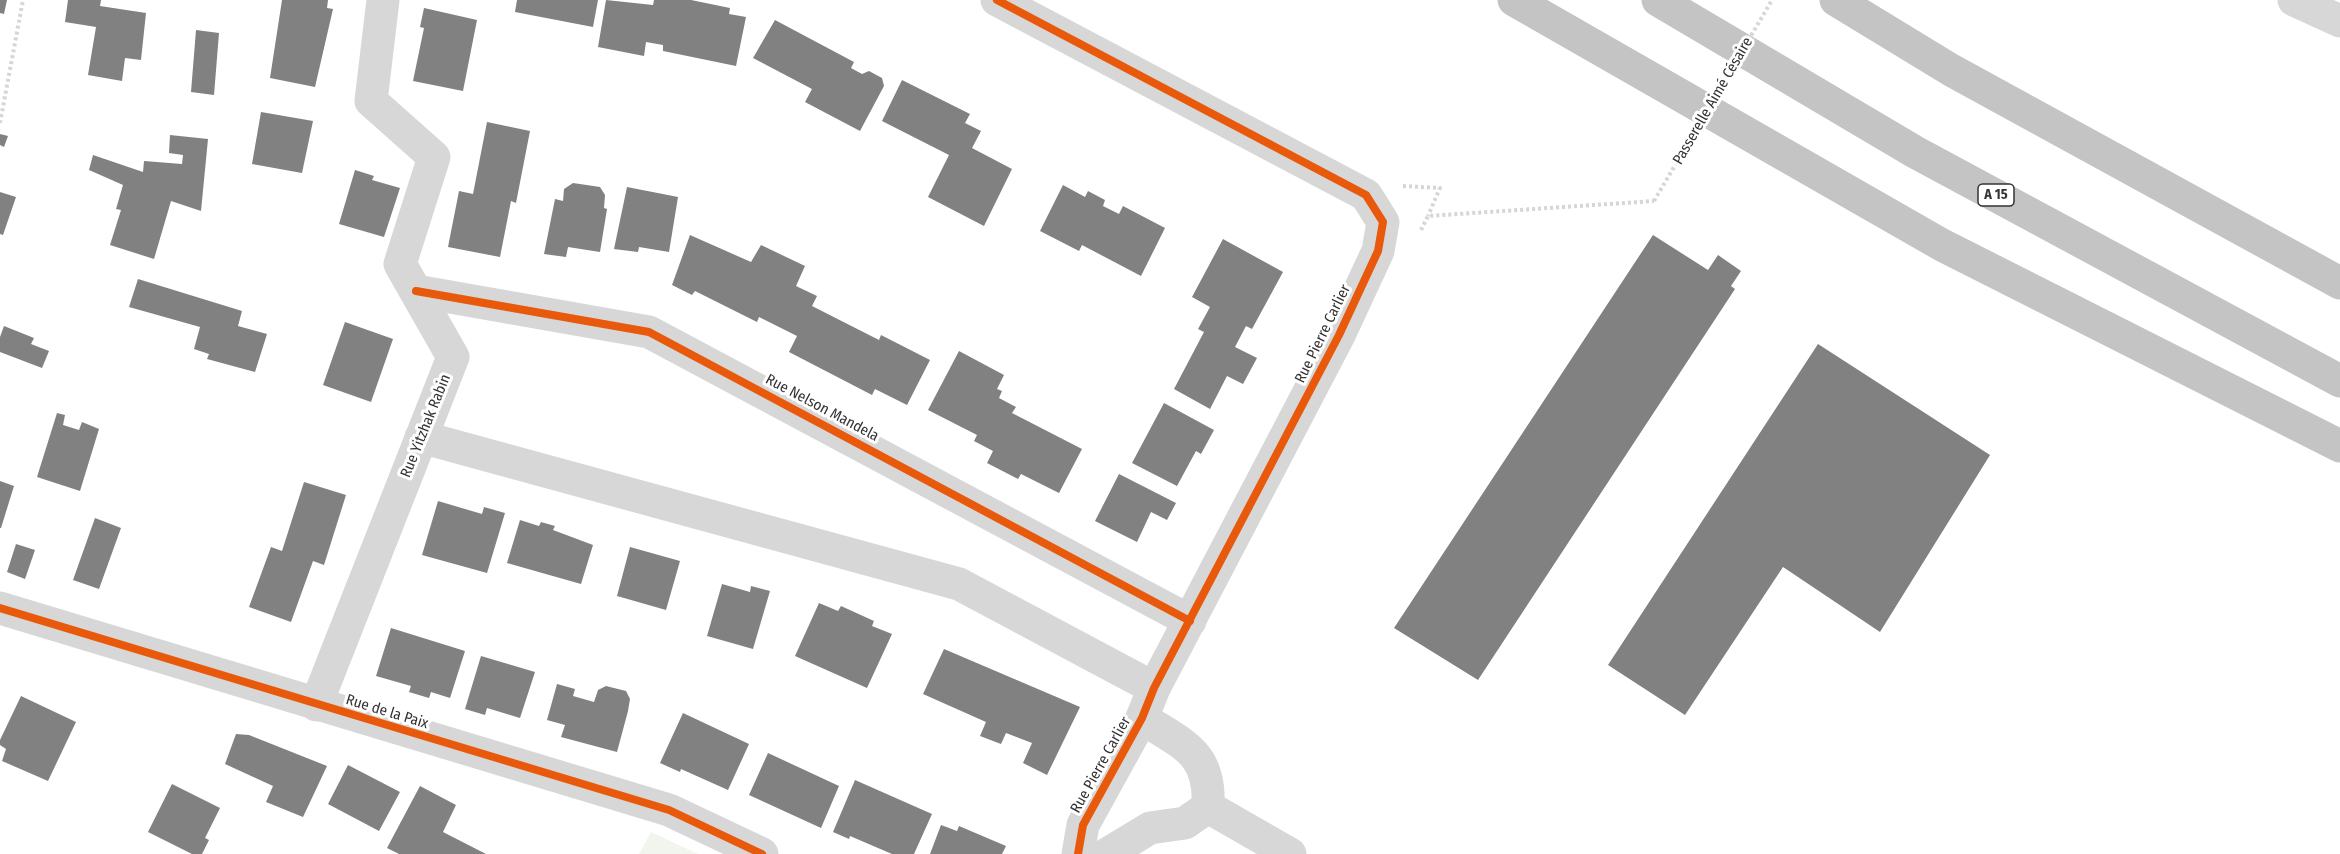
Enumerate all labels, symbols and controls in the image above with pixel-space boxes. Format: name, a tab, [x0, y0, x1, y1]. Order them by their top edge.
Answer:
street label: Passerelle Aimé Césaire	[1669, 34, 1757, 168]
road number: A 15	[1978, 184, 2014, 206]
street label: Rue Pierre Carlier	[1291, 282, 1355, 386]
street label: Rue Nelson Mandela	[762, 371, 882, 445]
street label: Rue Yitzhak Rabin	[397, 372, 455, 480]
street label: Rue de la Paix	[344, 691, 430, 733]
street label: Rue Pierre Carlier	[1067, 714, 1135, 816]

